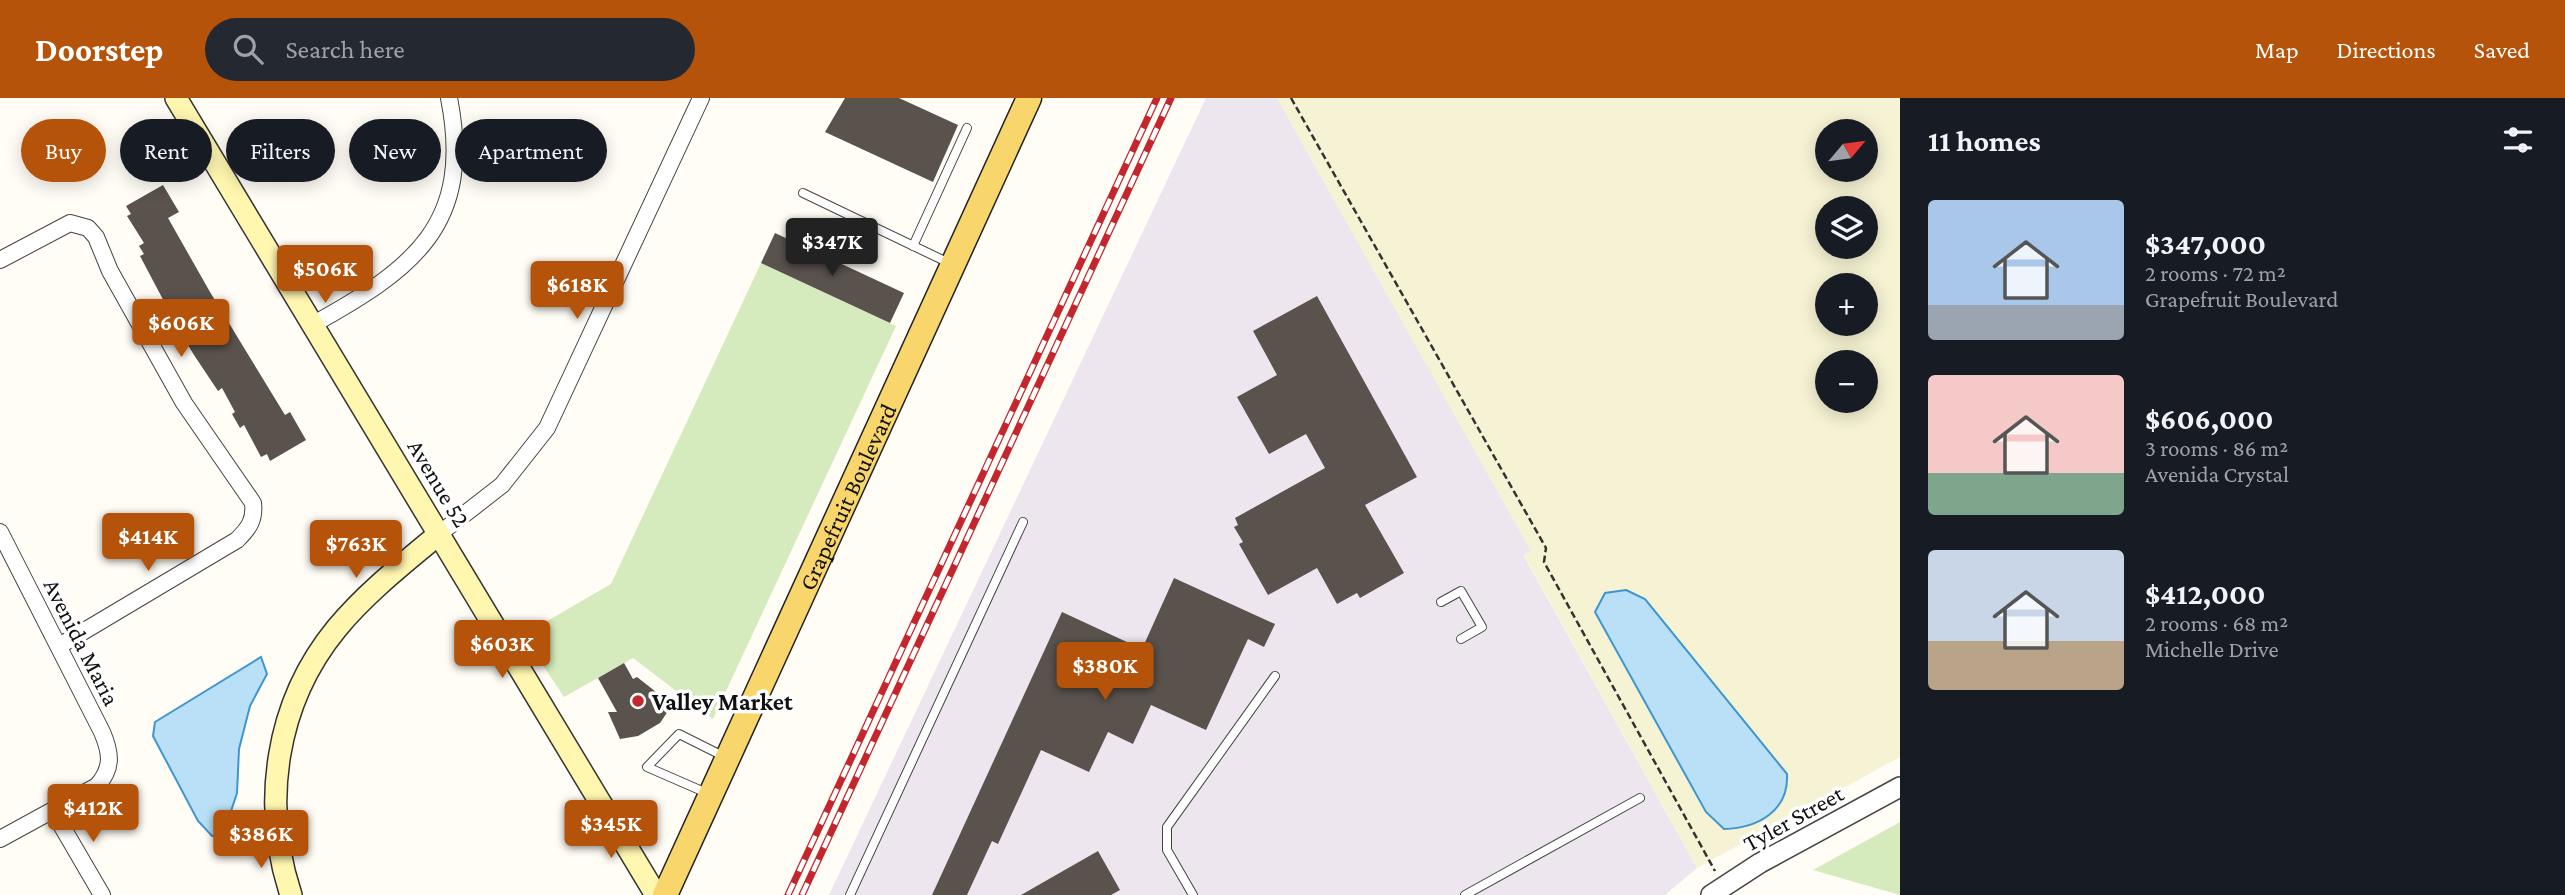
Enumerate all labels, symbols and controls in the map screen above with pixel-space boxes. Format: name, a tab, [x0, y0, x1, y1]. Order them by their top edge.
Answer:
search box	[205, 18, 695, 81]
icon: search	[229, 30, 267, 68]
text: Doorstep	[35, 31, 163, 68]
text: Search here	[285, 35, 405, 64]
text: Map	[2255, 36, 2299, 63]
text: Directions	[2337, 36, 2436, 63]
text: Saved	[2474, 36, 2530, 63]
chip: Buy	[21, 119, 106, 182]
chip: Rent	[120, 119, 212, 182]
chip: Filters	[226, 119, 335, 182]
chip: New	[349, 119, 441, 182]
chip: Apartment	[455, 119, 607, 182]
north arrow	[1815, 119, 1878, 182]
map controls	[1815, 119, 1878, 413]
icon: filters	[2499, 121, 2537, 159]
text: 11 homes	[1928, 124, 2041, 157]
button: layers	[1815, 196, 1878, 259]
pin: $347K	[783, 218, 881, 278]
text: $347,000	[2145, 227, 2266, 260]
text: $347K	[802, 228, 862, 254]
icon: home	[1984, 228, 2068, 312]
pin: $506K	[276, 246, 374, 305]
text: $506K	[293, 255, 357, 281]
text: 2 rooms · 72 m²	[2145, 260, 2286, 286]
pin: $618K	[528, 262, 626, 321]
text: $618K	[547, 271, 607, 297]
button: +	[1815, 273, 1878, 336]
text: Grapefruit Boulevard	[2145, 286, 2338, 312]
pin: $606K	[132, 300, 230, 359]
text: $606K	[148, 309, 214, 335]
button: −	[1815, 350, 1878, 413]
street label: Grapefruit Boulevard	[793, 399, 901, 594]
text: $606,000	[2145, 402, 2274, 435]
icon: home	[1984, 403, 2068, 487]
street label: Avenue 52	[402, 434, 476, 532]
text: 3 rooms · 86 m²	[2145, 435, 2288, 461]
text: Avenida Crystal	[2145, 461, 2289, 487]
pin: $414K	[99, 514, 197, 573]
pin: $763K	[307, 520, 405, 580]
text: $414K	[118, 523, 178, 549]
text: $763K	[326, 530, 386, 556]
street label: Avenida Maria	[38, 574, 126, 710]
text: $412,000	[2145, 577, 2266, 610]
icon: home	[1984, 578, 2068, 662]
text: 2 rooms · 68 m²	[2145, 610, 2288, 636]
pin: $603K	[453, 620, 551, 680]
text: $603K	[470, 630, 534, 656]
text: Michelle Drive	[2145, 636, 2279, 662]
pin: $380K	[1056, 642, 1154, 702]
text: $380K	[1073, 652, 1137, 678]
place label: Valley Market	[651, 688, 793, 715]
marker: Valley Market	[630, 693, 646, 709]
street label: Tyler Street	[1738, 779, 1849, 857]
pin: $412K	[44, 784, 142, 844]
text: $412K	[64, 794, 122, 820]
pin: $345K	[562, 800, 660, 860]
pin: $386K	[212, 810, 310, 870]
text: $345K	[581, 810, 641, 836]
text: $386K	[229, 820, 293, 846]

